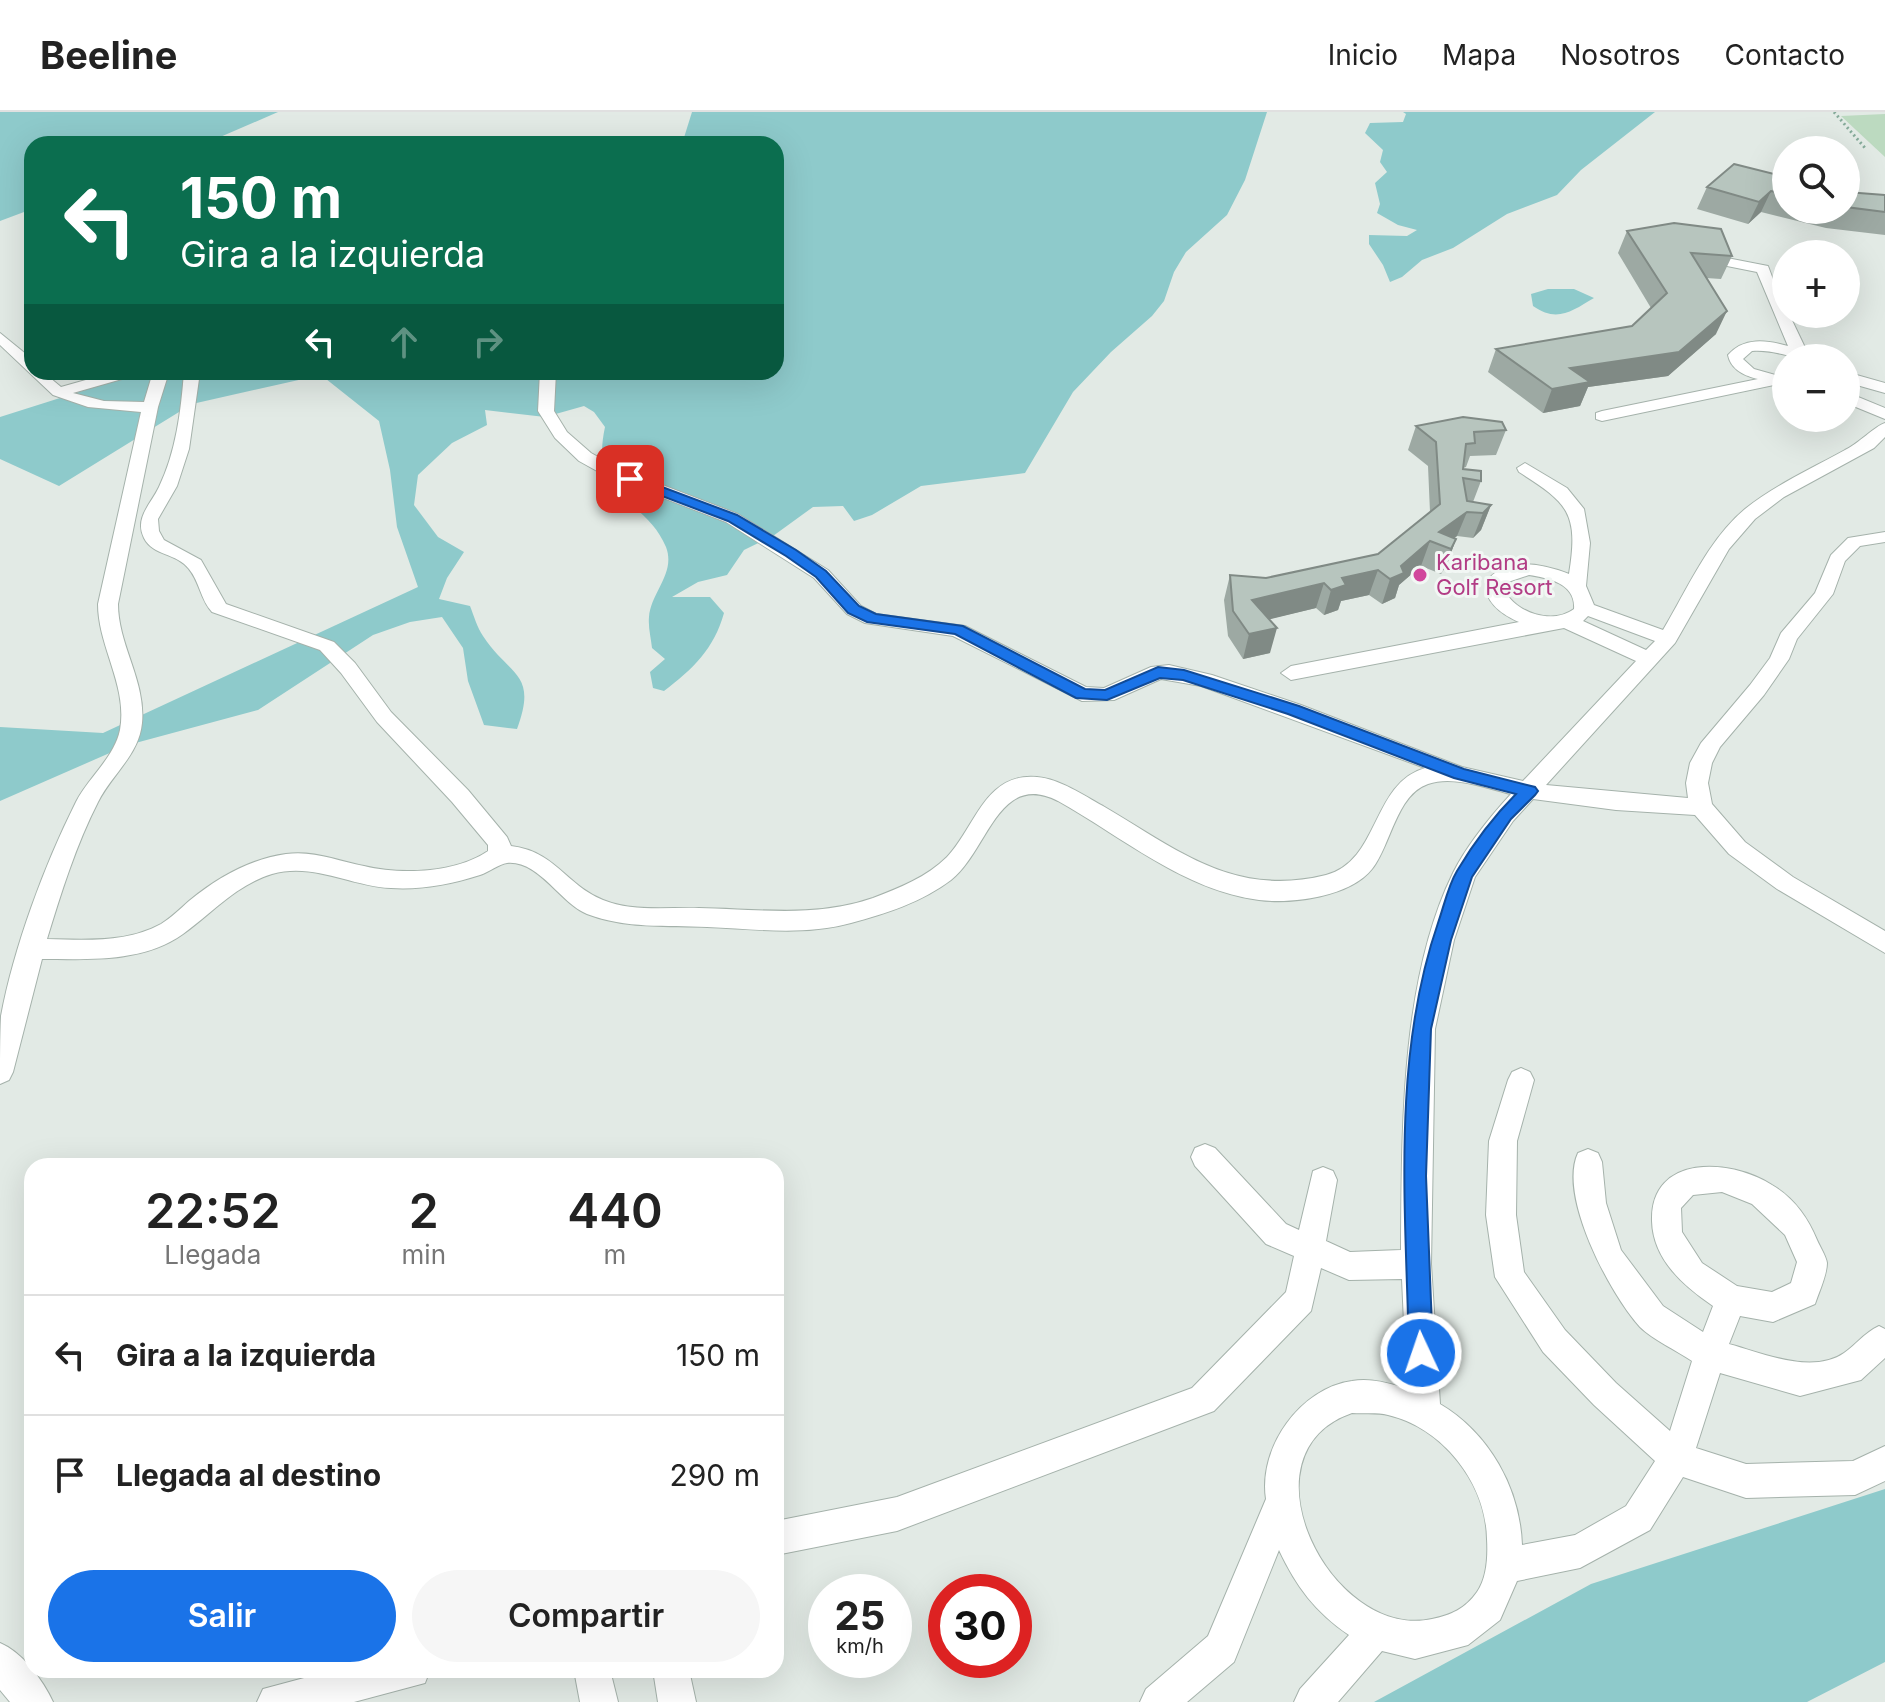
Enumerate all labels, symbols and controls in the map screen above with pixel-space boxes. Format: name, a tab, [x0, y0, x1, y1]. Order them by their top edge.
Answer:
text: Beeline	[40, 32, 177, 78]
text: Inicio	[1328, 38, 1398, 72]
text: Mapa	[1442, 38, 1516, 72]
text: Nosotros	[1560, 38, 1681, 72]
text: Contacto	[1725, 38, 1845, 72]
map controls	[1772, 136, 1860, 432]
button: search	[1772, 136, 1860, 224]
text: 150 m	[180, 164, 342, 232]
icon: left	[48, 168, 152, 272]
text: Gira a la izquierda	[180, 232, 485, 276]
button: +	[1772, 240, 1860, 328]
icon: left	[298, 320, 342, 364]
icon: ahead	[382, 320, 426, 364]
icon: right	[466, 320, 510, 364]
button: −	[1772, 344, 1860, 432]
pin	[596, 445, 664, 513]
icon: arrive	[608, 457, 652, 501]
place label: Karibana Golf Resort	[1436, 549, 1553, 600]
marker: Karibana Golf Resort	[1411, 566, 1429, 584]
text: 22:52	[145, 1181, 280, 1240]
text: 2	[409, 1181, 439, 1240]
text: 440	[567, 1181, 663, 1240]
text: Llegada	[164, 1239, 261, 1270]
text: min	[402, 1239, 446, 1270]
text: m	[604, 1239, 626, 1270]
position arrow	[1379, 1311, 1463, 1395]
icon: left	[48, 1333, 92, 1377]
text: Gira a la izquierda	[116, 1337, 376, 1373]
text: 150 m	[676, 1337, 760, 1373]
icon: arrive	[48, 1453, 92, 1497]
text: Llegada al destino	[116, 1457, 381, 1493]
text: 290 m	[669, 1457, 760, 1493]
button: Salir	[48, 1570, 396, 1662]
button: Compartir	[412, 1570, 760, 1662]
speed limit sign: 30	[928, 1574, 1032, 1678]
text: 25	[835, 1591, 885, 1640]
text: km/h	[836, 1634, 884, 1658]

